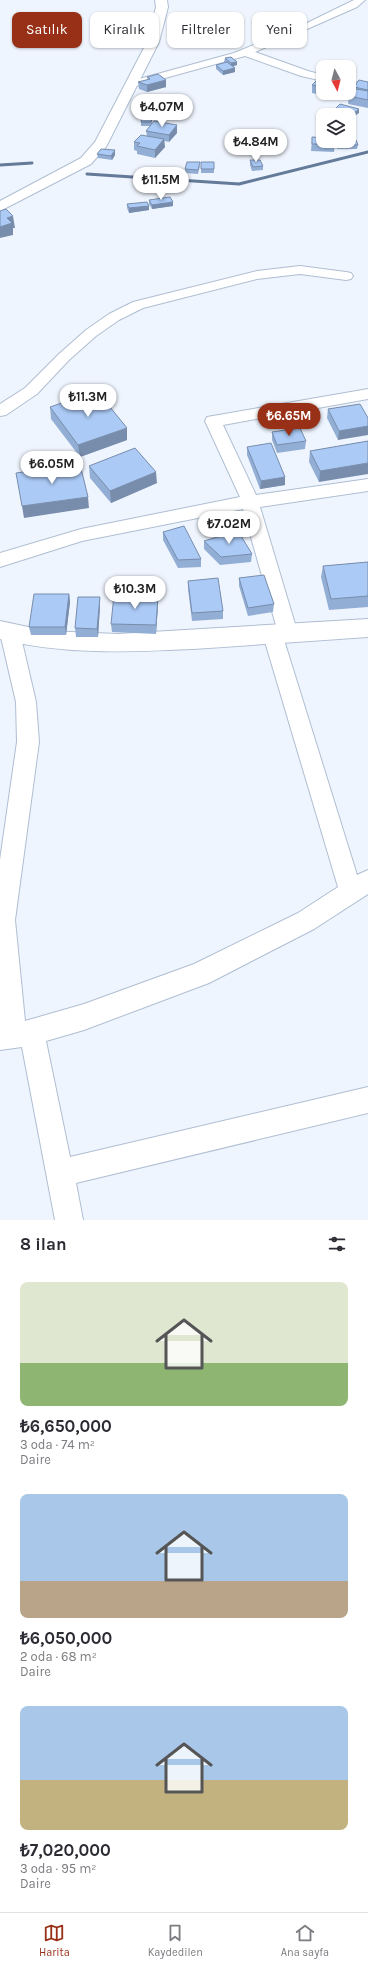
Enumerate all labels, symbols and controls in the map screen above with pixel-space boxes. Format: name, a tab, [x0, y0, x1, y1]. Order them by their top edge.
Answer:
chip: Satılık	[12, 12, 82, 48]
chip: Kiralık	[90, 12, 159, 48]
chip: Filtreler	[167, 12, 244, 48]
chip: Yeni	[252, 12, 307, 48]
north arrow	[316, 60, 356, 100]
map controls	[316, 60, 356, 148]
pin: ₺4.07M	[129, 94, 195, 128]
text: ₺4.07M	[140, 99, 184, 114]
button: layers	[316, 108, 356, 148]
pin: ₺4.84M	[223, 129, 289, 163]
text: ₺4.84M	[233, 134, 279, 149]
pin: ₺11.5M	[128, 167, 194, 201]
text: ₺11.5M	[142, 172, 180, 187]
pin: ₺11.3M	[55, 384, 121, 418]
text: ₺11.3M	[69, 389, 107, 404]
pin: ₺6.65M	[256, 403, 322, 437]
text: ₺6.65M	[267, 408, 311, 423]
pin: ₺6.05M	[19, 451, 85, 485]
text: ₺6.05M	[29, 456, 75, 471]
pin: ₺7.02M	[196, 511, 262, 545]
text: ₺7.02M	[207, 516, 251, 531]
pin: ₺10.3M	[102, 576, 168, 610]
text: ₺10.3M	[114, 581, 156, 596]
icon: filters	[326, 1233, 348, 1255]
text: 8 ilan	[20, 1234, 67, 1254]
icon: home	[148, 1308, 220, 1380]
text: ₺6,650,000	[20, 1416, 112, 1436]
text: 3 oda · 74 m²	[20, 1437, 95, 1452]
text: Daire	[20, 1452, 51, 1467]
icon: home	[148, 1520, 220, 1592]
text: ₺6,050,000	[20, 1628, 112, 1648]
text: 2 oda · 68 m²	[20, 1649, 97, 1664]
text: Daire	[20, 1664, 51, 1679]
icon: home	[148, 1732, 220, 1804]
text: ₺7,020,000	[20, 1840, 111, 1860]
text: 3 oda · 95 m²	[20, 1861, 97, 1876]
text: Daire	[20, 1876, 51, 1891]
tab: Harita	[39, 1922, 70, 1959]
tab: Kaydedilen	[148, 1922, 203, 1959]
tab: Ana sayfa	[281, 1922, 329, 1959]

